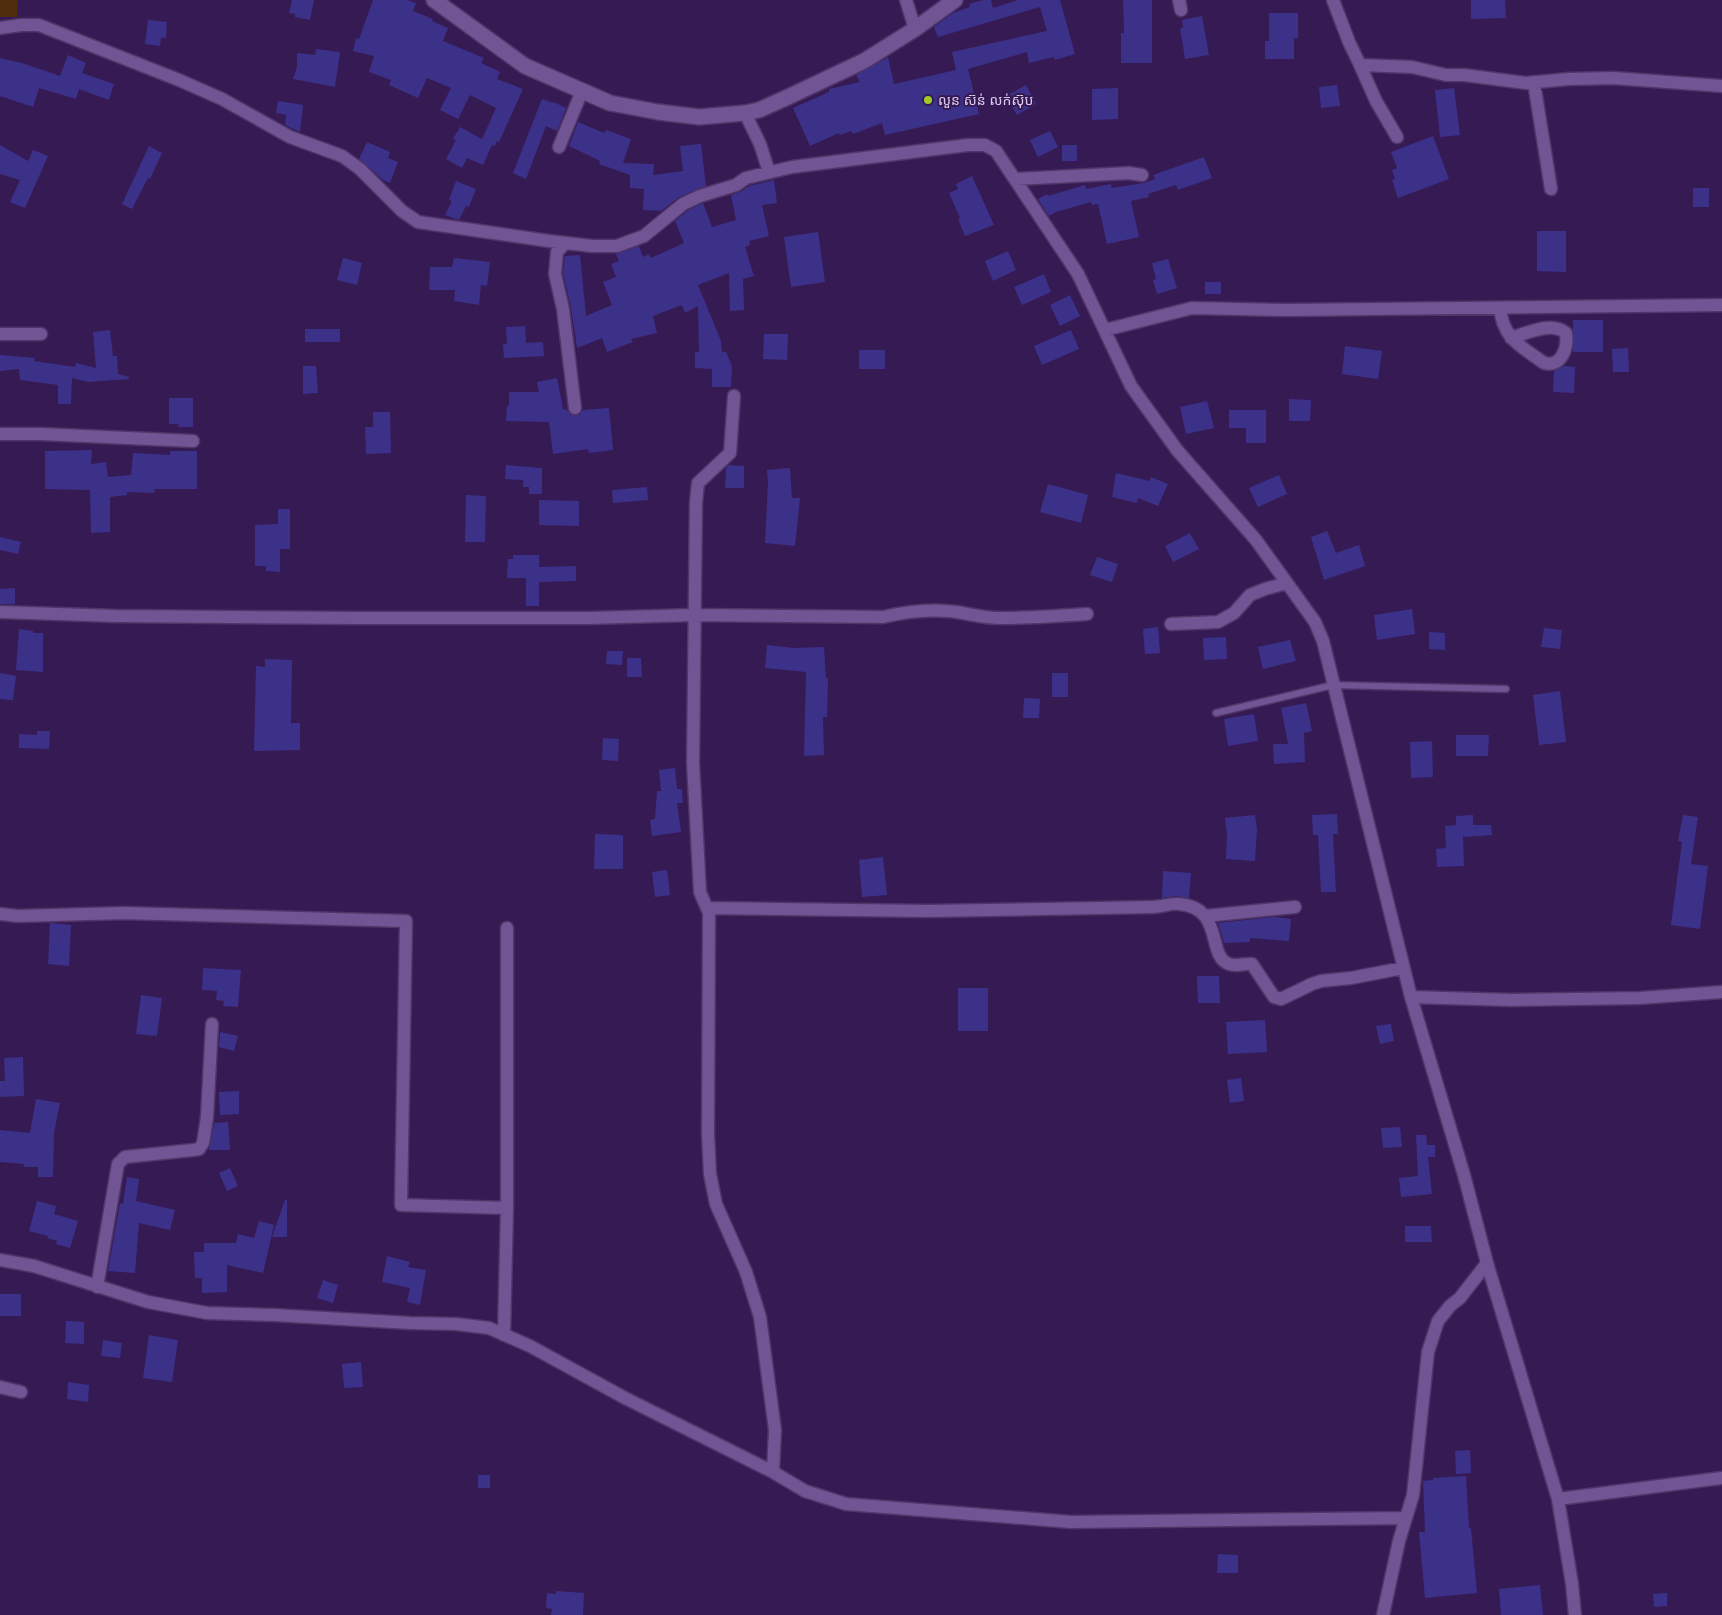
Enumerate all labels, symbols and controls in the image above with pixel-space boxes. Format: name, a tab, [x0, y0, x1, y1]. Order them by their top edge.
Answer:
place label: លួន ស៊ន់ លក់ស៊ុប	[938, 92, 1033, 108]
marker: លួន ស៊ន់ លក់ស៊ុប	[922, 94, 934, 106]

